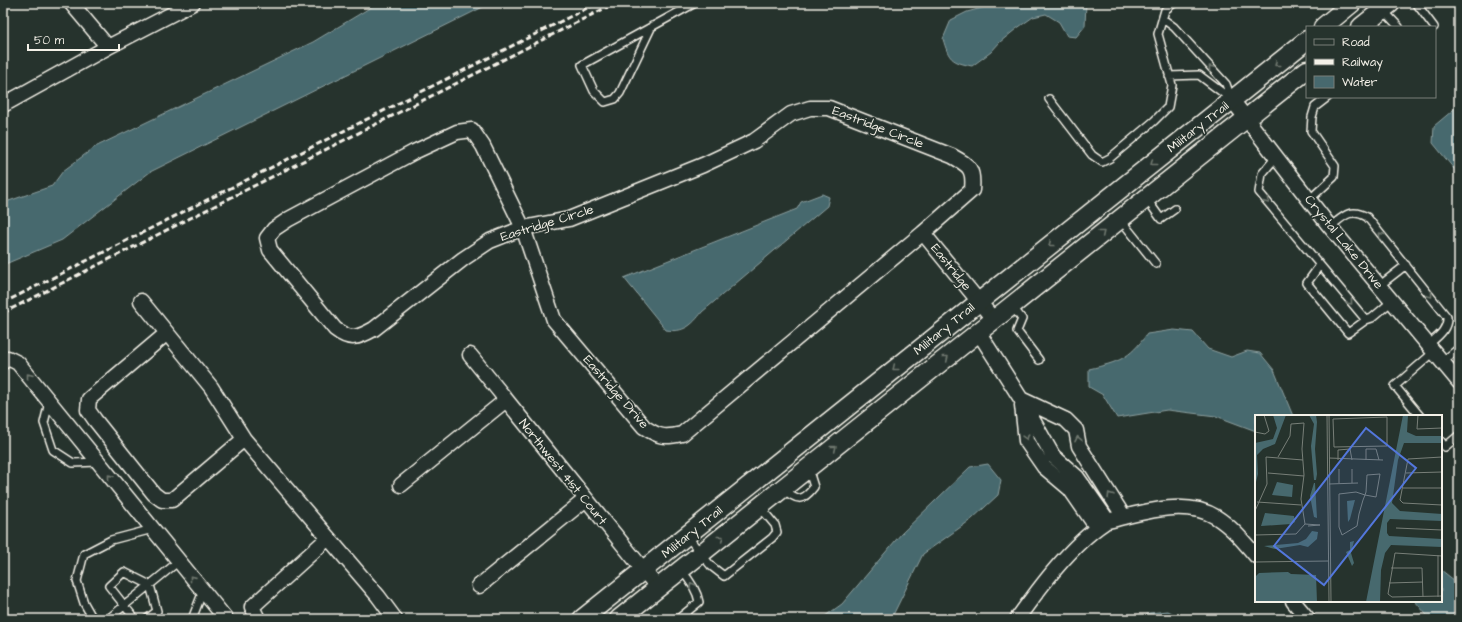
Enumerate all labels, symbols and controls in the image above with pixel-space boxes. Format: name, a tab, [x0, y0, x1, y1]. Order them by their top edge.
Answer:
scale bar	[28, 26, 119, 52]
legend	[1306, 26, 1436, 98]
text: 50 m	[34, 32, 65, 49]
text: Road	[1342, 34, 1370, 51]
text: Railway	[1342, 54, 1383, 72]
one-way arrow	[1274, 60, 1281, 67]
one-way arrow	[1209, 65, 1216, 73]
text: Water	[1342, 74, 1378, 91]
street label: Military Trail	[1163, 97, 1233, 158]
street label: Eastridge Circle	[829, 101, 926, 154]
one-way arrow	[1151, 158, 1158, 165]
street label: Crystal Lake Drive	[1300, 191, 1388, 294]
one-way arrow	[1263, 197, 1270, 204]
street label: Eastridge Circle	[498, 200, 596, 247]
one-way arrow	[1098, 231, 1105, 238]
one-way arrow	[1379, 232, 1386, 239]
one-way arrow	[1049, 239, 1056, 246]
street label: Eastridge	[926, 240, 976, 295]
one-way arrow	[1425, 291, 1432, 298]
one-way arrow	[1346, 297, 1353, 304]
street label: Military Trail	[910, 299, 979, 360]
street label: Eastridge Drive	[578, 351, 653, 433]
one-way arrow	[942, 356, 949, 363]
one-way arrow	[893, 364, 900, 371]
one-way arrow	[26, 373, 33, 380]
street label: Northwest 41st Court	[515, 415, 612, 529]
inset map	[1255, 415, 1442, 602]
one-way arrow	[1021, 434, 1030, 441]
one-way arrow	[1074, 436, 1082, 442]
one-way arrow	[829, 445, 836, 452]
one-way arrow	[108, 474, 115, 481]
one-way arrow	[1107, 492, 1114, 499]
street label: Military Trail	[658, 502, 727, 563]
one-way arrow	[717, 535, 724, 542]
one-way arrow	[190, 575, 197, 582]
one-way arrow	[689, 582, 696, 589]

